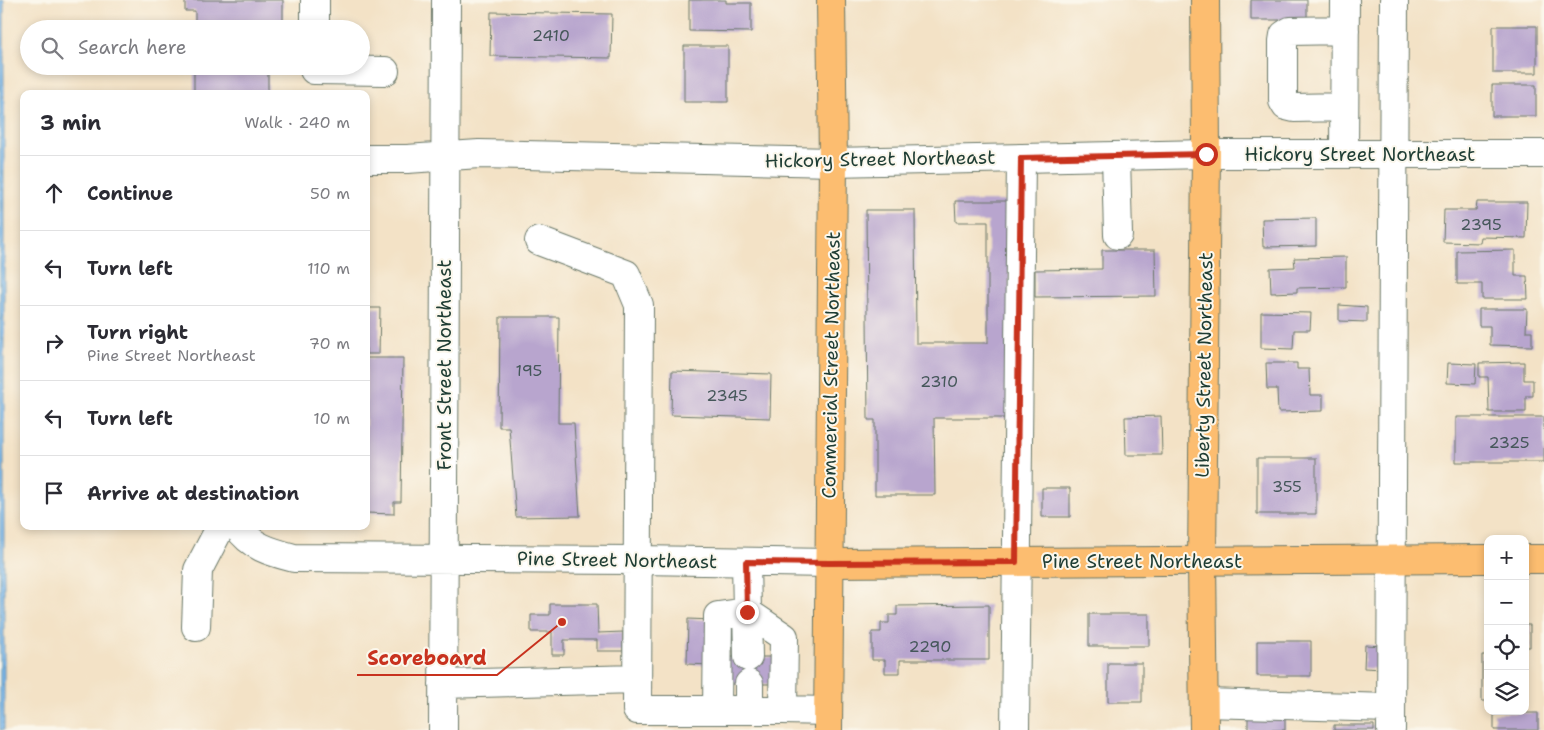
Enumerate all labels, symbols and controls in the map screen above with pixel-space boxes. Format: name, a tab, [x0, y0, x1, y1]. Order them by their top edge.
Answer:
search box	[20, 20, 370, 75]
house number: 2410	[532, 25, 570, 46]
icon: search	[38, 34, 66, 62]
text: Search here	[78, 35, 187, 60]
text: 3 min	[40, 109, 101, 137]
text: Walk · 240 m	[244, 112, 350, 133]
street label: Hickory Street Northeast	[1245, 142, 1475, 167]
route start	[1195, 143, 1218, 166]
street label: Hickory Street Northeast	[764, 144, 996, 174]
icon: ahead	[40, 179, 68, 207]
text: Continue	[87, 181, 173, 206]
text: 50 m	[310, 183, 350, 204]
house number: 2395	[1460, 214, 1502, 235]
street label: Commercial Street Northeast	[816, 231, 846, 499]
street label: Liberty Street Northeast	[1190, 252, 1218, 478]
icon: left	[40, 254, 68, 282]
text: Turn left	[87, 256, 173, 281]
text: 110 m	[307, 258, 350, 279]
street label: Front Street Northeast	[432, 259, 457, 471]
text: Turn right	[87, 320, 188, 345]
icon: right	[40, 329, 68, 357]
text: 70 m	[309, 333, 350, 354]
text: Pine Street Northeast	[87, 345, 256, 366]
house number: 195	[516, 360, 542, 381]
house number: 2310	[920, 371, 958, 392]
house number: 2345	[706, 385, 748, 406]
icon: left	[40, 404, 68, 432]
text: Turn left	[87, 406, 173, 431]
text: 10 m	[313, 408, 350, 429]
house number: 2325	[1488, 432, 1530, 453]
house number: 355	[1272, 476, 1302, 497]
icon: arrive	[40, 479, 68, 507]
text: Arrive at destination	[87, 481, 299, 506]
map controls	[1484, 535, 1529, 715]
button: +	[1484, 535, 1529, 580]
street label: Pine Street Northeast	[517, 546, 717, 574]
street label: Pine Street Northeast	[1042, 549, 1242, 574]
button: −	[1484, 580, 1529, 625]
route end	[736, 601, 759, 624]
button: locate	[1484, 625, 1529, 670]
house number: 2290	[909, 636, 951, 657]
callout: Scoreboard	[357, 640, 497, 675]
text: Scoreboard	[367, 645, 487, 671]
button: layers	[1484, 670, 1529, 715]

